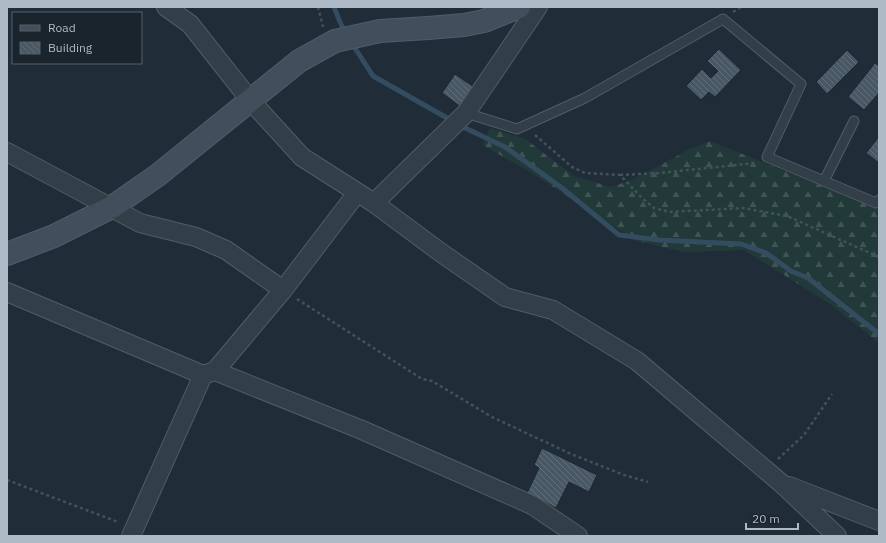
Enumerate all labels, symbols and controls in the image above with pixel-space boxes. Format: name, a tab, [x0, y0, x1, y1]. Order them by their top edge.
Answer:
legend	[12, 12, 142, 64]
text: Road	[48, 20, 76, 35]
text: Building	[48, 40, 93, 55]
scale bar	[746, 505, 798, 531]
text: 20 m	[752, 511, 780, 526]

